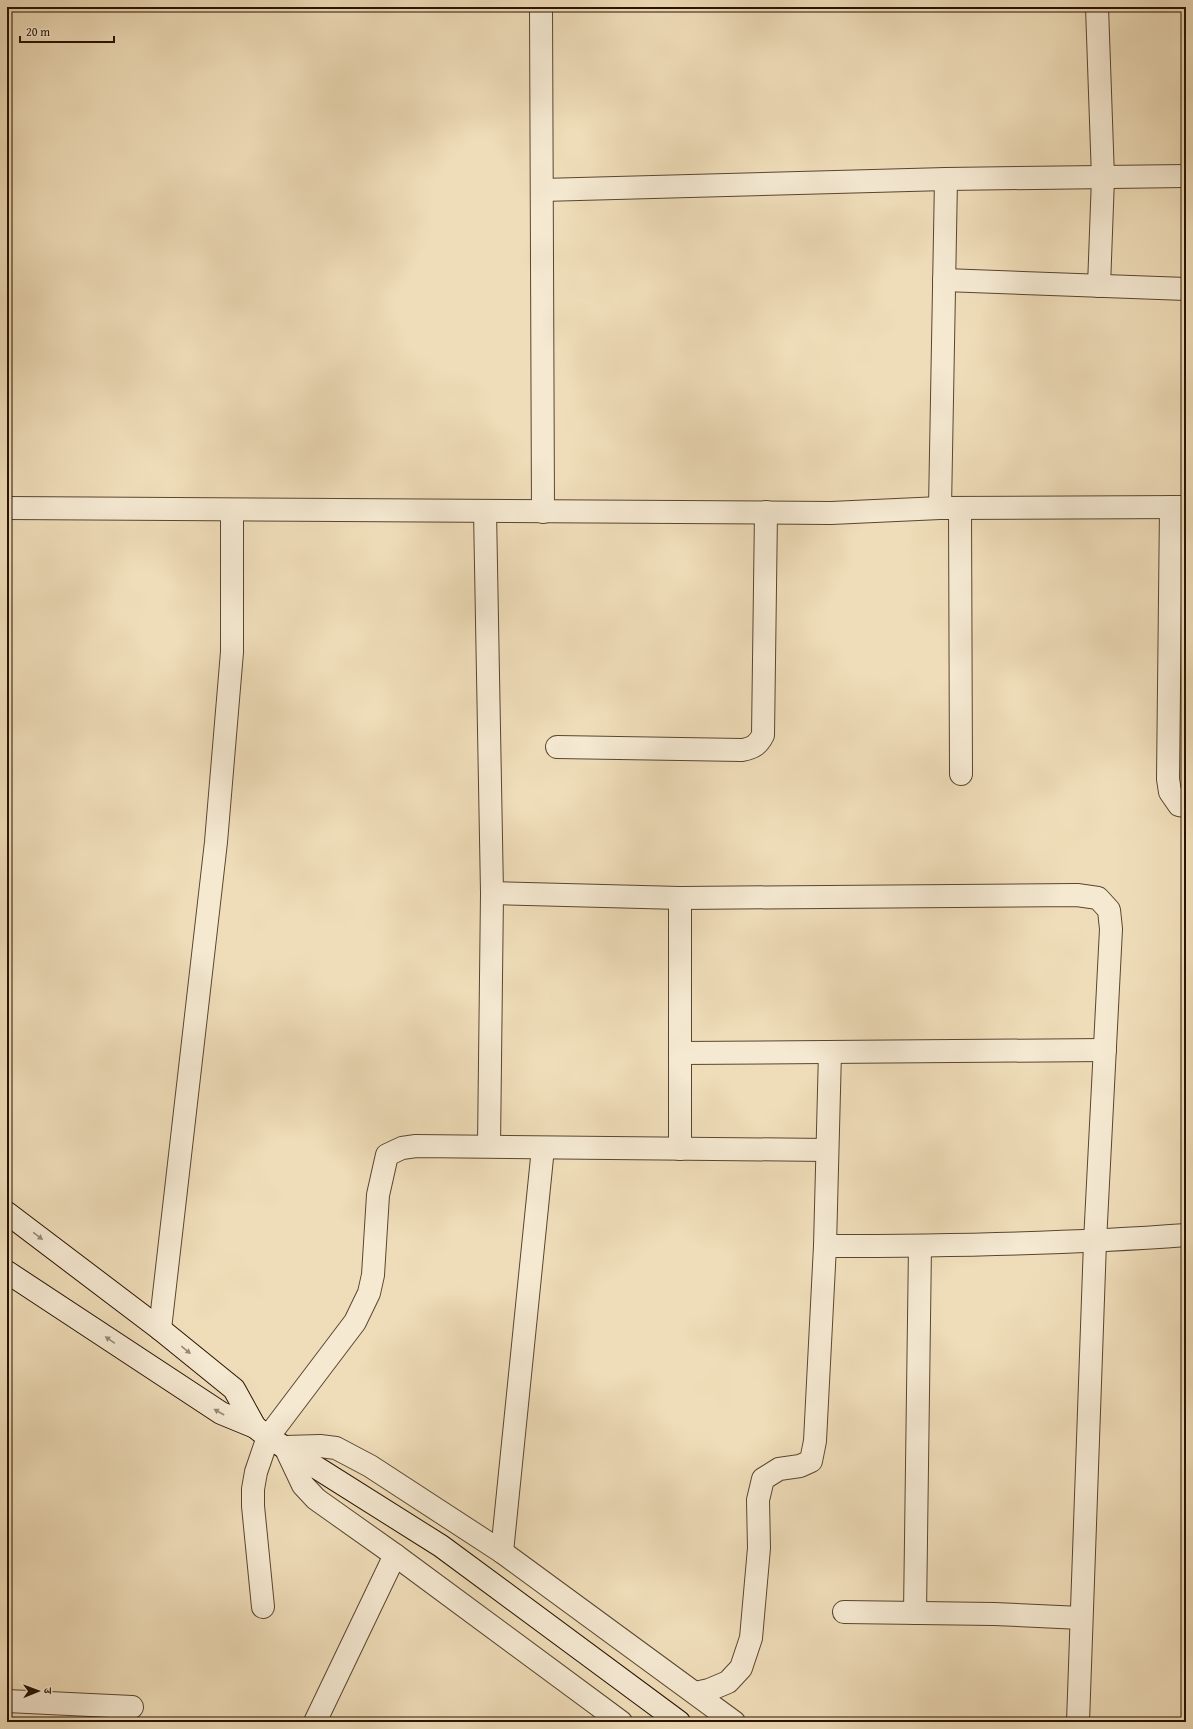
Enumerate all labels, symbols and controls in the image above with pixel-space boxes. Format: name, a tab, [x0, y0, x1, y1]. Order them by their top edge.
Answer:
scale bar	[20, 18, 114, 44]
text: 20 m	[26, 23, 50, 40]
one-way arrow	[33, 1232, 43, 1240]
one-way arrow	[105, 1337, 116, 1344]
one-way arrow	[180, 1345, 191, 1354]
one-way arrow	[213, 1408, 225, 1415]
north arrow	[18, 1671, 58, 1711]
text: उ	[40, 1687, 56, 1695]

